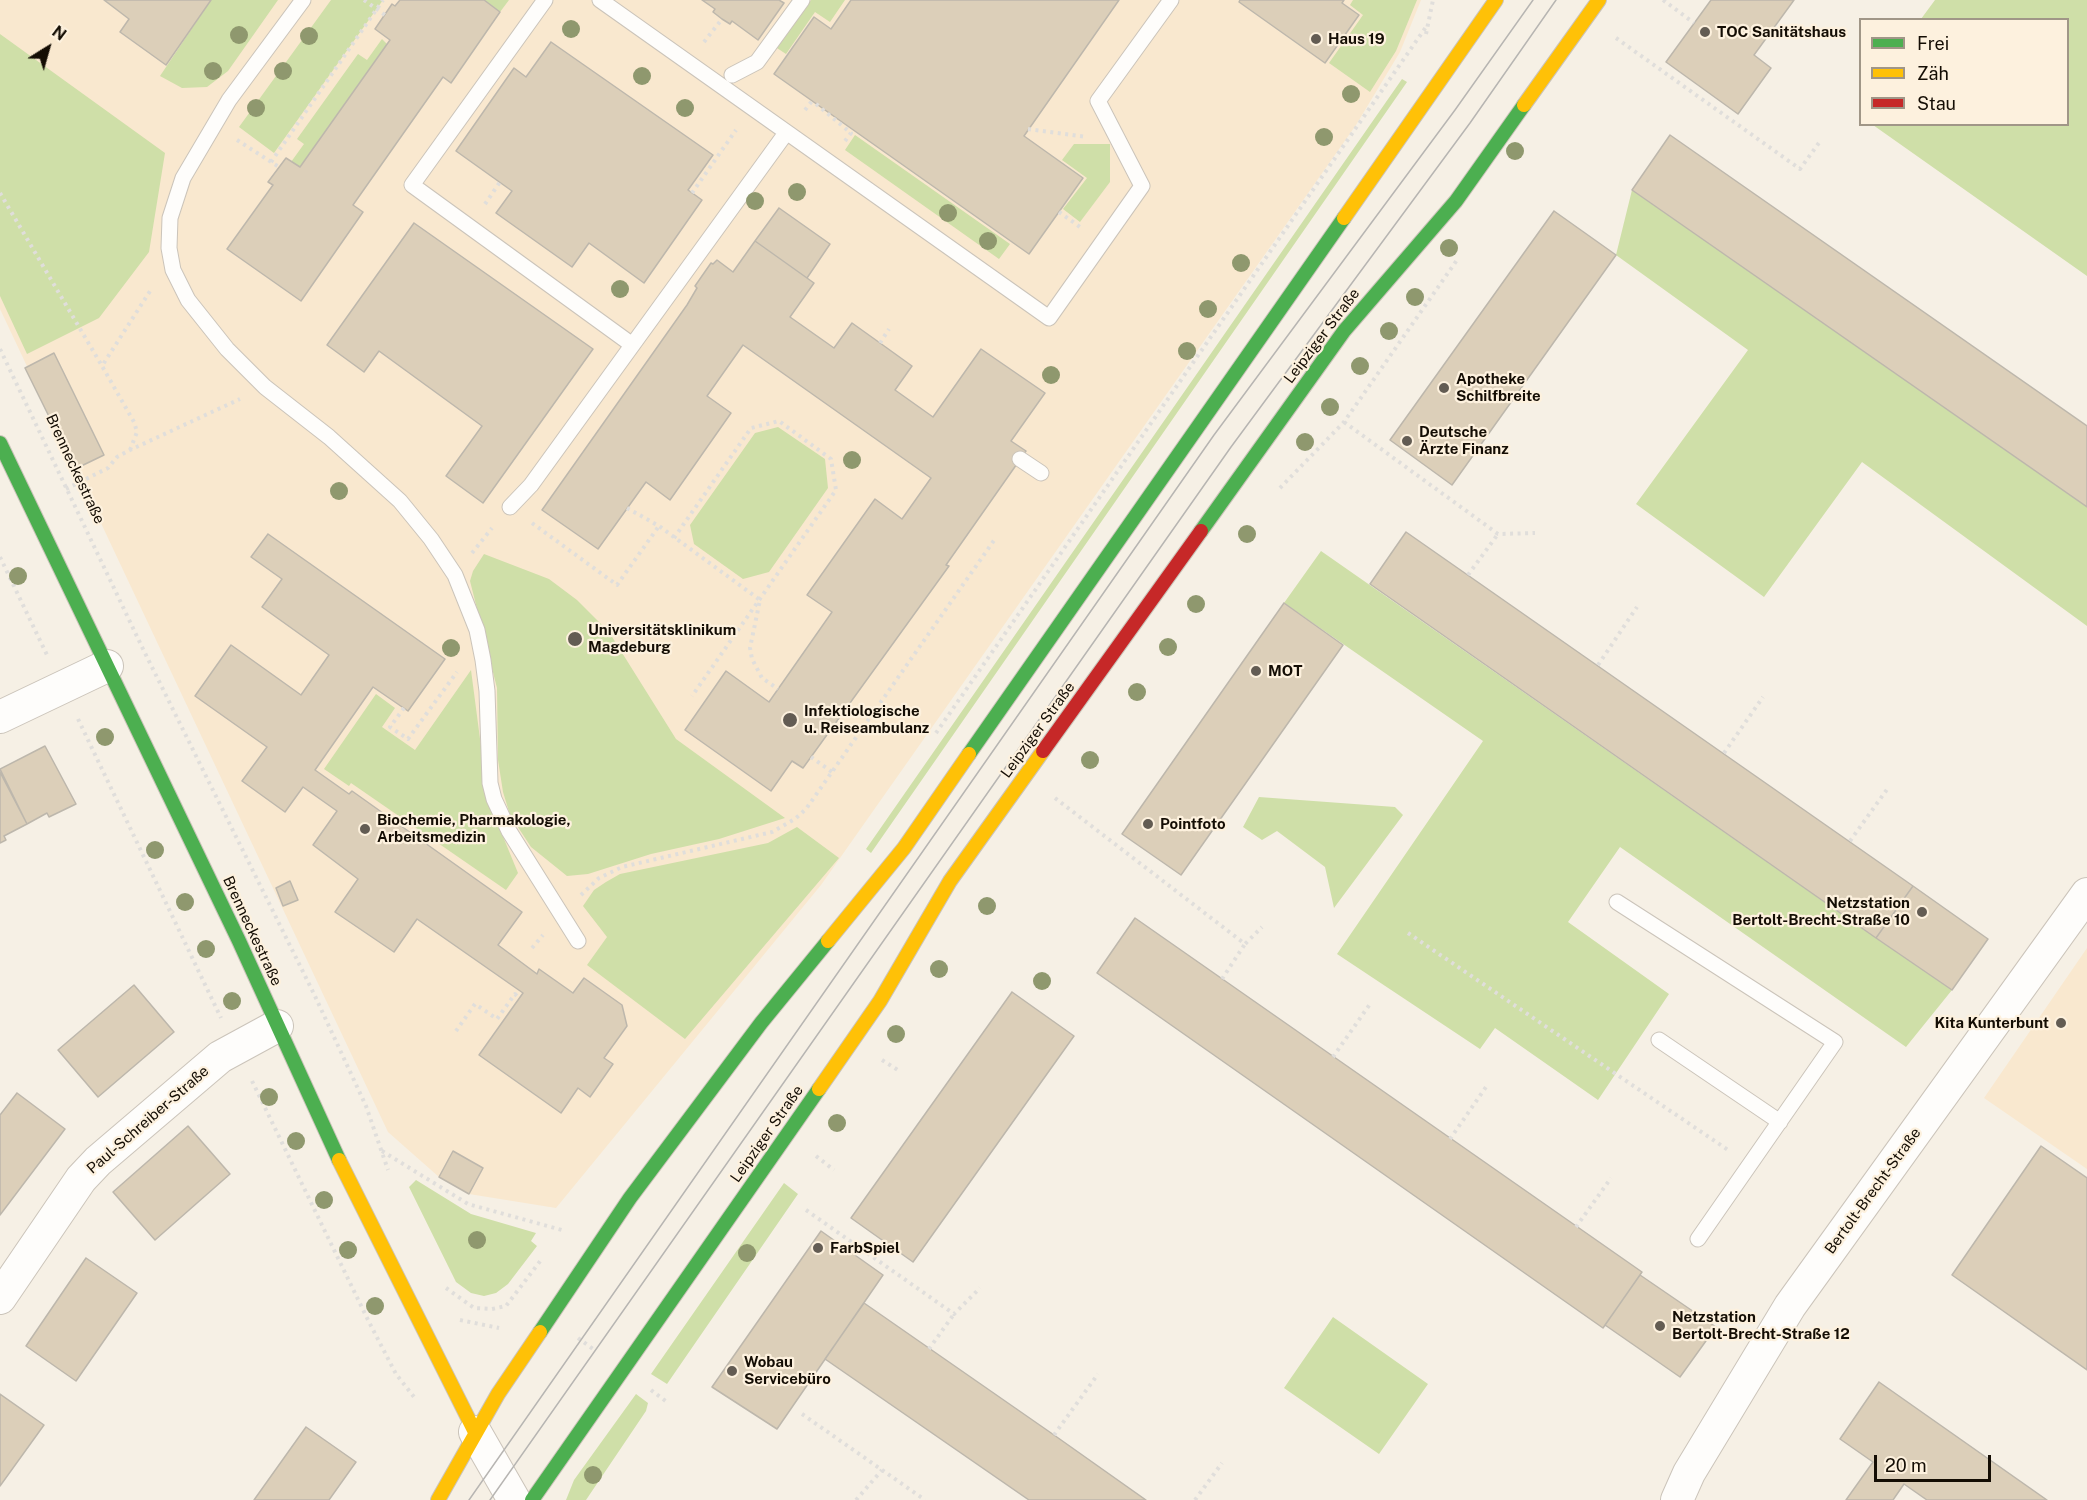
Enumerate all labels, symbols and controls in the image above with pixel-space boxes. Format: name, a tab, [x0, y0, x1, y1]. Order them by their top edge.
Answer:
north arrow	[18, 18, 78, 78]
legend	[1859, 18, 2069, 126]
text: N	[48, 22, 70, 45]
place label: TOC Sanitätshaus	[1717, 23, 1846, 41]
marker: TOC Sanitätshaus	[1698, 25, 1712, 39]
place label: Haus 19	[1328, 30, 1385, 48]
marker: Haus 19	[1309, 32, 1323, 46]
text: Frei	[1917, 33, 1949, 54]
text: Zäh	[1917, 63, 1949, 84]
text: Stau	[1917, 93, 1956, 114]
street label: Leipziger Straße	[1280, 285, 1364, 387]
place label: Apotheke Schilfbreite	[1456, 370, 1541, 405]
marker: Apotheke Schilfbreite	[1437, 381, 1451, 395]
street label: Brenneckestraße	[42, 411, 108, 527]
place label: Deutsche Ärzte Finanz	[1419, 423, 1509, 458]
marker: Deutsche Ärzte Finanz	[1400, 434, 1414, 448]
place label: Universitätsklinikum Magdeburg	[588, 621, 736, 656]
marker: Universitätsklinikum Magdeburg	[566, 630, 584, 648]
place label: MOT	[1268, 662, 1302, 680]
marker: MOT	[1249, 664, 1263, 678]
street label: Leipziger Straße	[997, 678, 1079, 782]
place label: Infektiologische u. Reiseambulanz	[804, 702, 929, 737]
marker: Infektiologische u. Reiseambulanz	[781, 711, 799, 729]
place label: Biochemie, Pharmakologie, Arbeitsmedizin	[377, 811, 571, 846]
place label: Pointfoto	[1160, 815, 1226, 833]
marker: Pointfoto	[1141, 817, 1155, 831]
marker: Biochemie, Pharmakologie, Arbeitsmedizin	[358, 822, 372, 836]
street label: Brenneckestraße	[219, 873, 285, 989]
place label: Netzstation Bertolt-Brecht-Straße 10	[1732, 894, 1910, 929]
marker: Netzstation Bertolt-Brecht-Straße 10	[1915, 905, 1929, 919]
place label: Kita Kunterbunt	[1935, 1014, 2049, 1032]
marker: Kita Kunterbunt	[2054, 1016, 2068, 1030]
street label: Paul-Schreiber-Straße	[83, 1062, 213, 1178]
street label: Leipziger Straße	[727, 1082, 807, 1186]
street label: Bertolt-Brecht-Straße	[1821, 1124, 1925, 1258]
place label: FarbSpiel	[830, 1239, 900, 1257]
marker: FarbSpiel	[811, 1241, 825, 1255]
place label: Netzstation Bertolt-Brecht-Straße 12	[1672, 1308, 1850, 1343]
marker: Netzstation Bertolt-Brecht-Straße 12	[1653, 1319, 1667, 1333]
place label: Wobau Servicebüro	[744, 1353, 831, 1388]
marker: Wobau Servicebüro	[725, 1364, 739, 1378]
scale bar	[1877, 1443, 1994, 1481]
text: 20 m	[1885, 1455, 1927, 1476]

